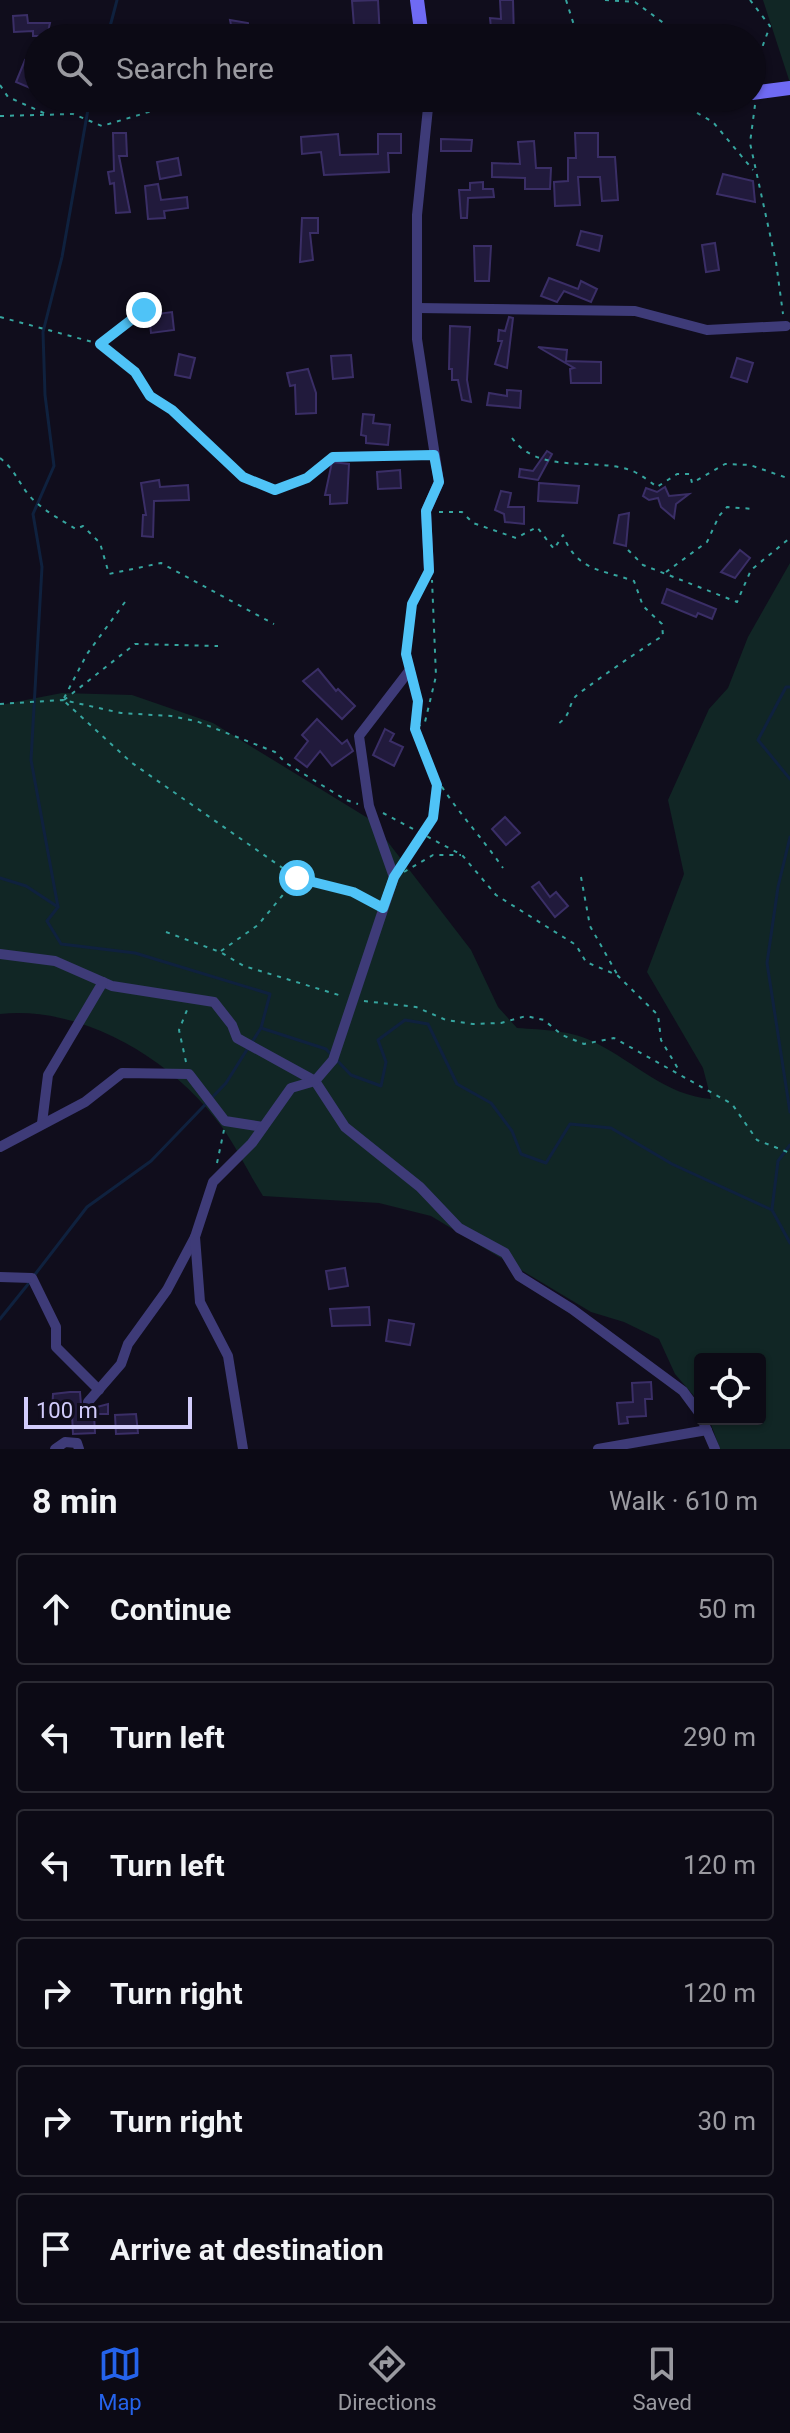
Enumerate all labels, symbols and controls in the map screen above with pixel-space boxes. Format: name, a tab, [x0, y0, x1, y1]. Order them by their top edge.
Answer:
search box	[24, 24, 766, 112]
icon: search	[52, 46, 96, 90]
text: Search here	[116, 51, 274, 86]
route end	[126, 292, 162, 328]
route start	[279, 860, 315, 896]
map controls	[694, 1353, 766, 1425]
button: locate	[694, 1353, 766, 1425]
scale bar	[24, 1393, 192, 1429]
text: 100 m	[36, 1398, 98, 1423]
text: 8 min	[32, 1481, 117, 1521]
text: Walk · 610 m	[609, 1486, 758, 1516]
icon: ahead	[34, 1587, 78, 1631]
text: Continue	[110, 1592, 231, 1627]
text: 50 m	[698, 1594, 756, 1624]
icon: left	[34, 1715, 78, 1759]
text: Turn left	[110, 1720, 225, 1755]
text: 290 m	[683, 1722, 756, 1752]
icon: left	[34, 1843, 78, 1887]
text: Turn left	[110, 1848, 225, 1883]
text: 120 m	[683, 1850, 756, 1880]
icon: right	[34, 1971, 78, 2015]
text: Turn right	[110, 1976, 243, 2011]
text: 120 m	[683, 1978, 756, 2008]
icon: right	[34, 2099, 78, 2143]
text: Turn right	[110, 2104, 243, 2139]
text: 30 m	[698, 2106, 756, 2136]
icon: arrive	[34, 2227, 78, 2271]
text: Arrive at destination	[110, 2232, 384, 2267]
tab: Map	[98, 2342, 142, 2415]
tab: Directions	[338, 2342, 437, 2415]
tab: Saved	[633, 2342, 692, 2415]

